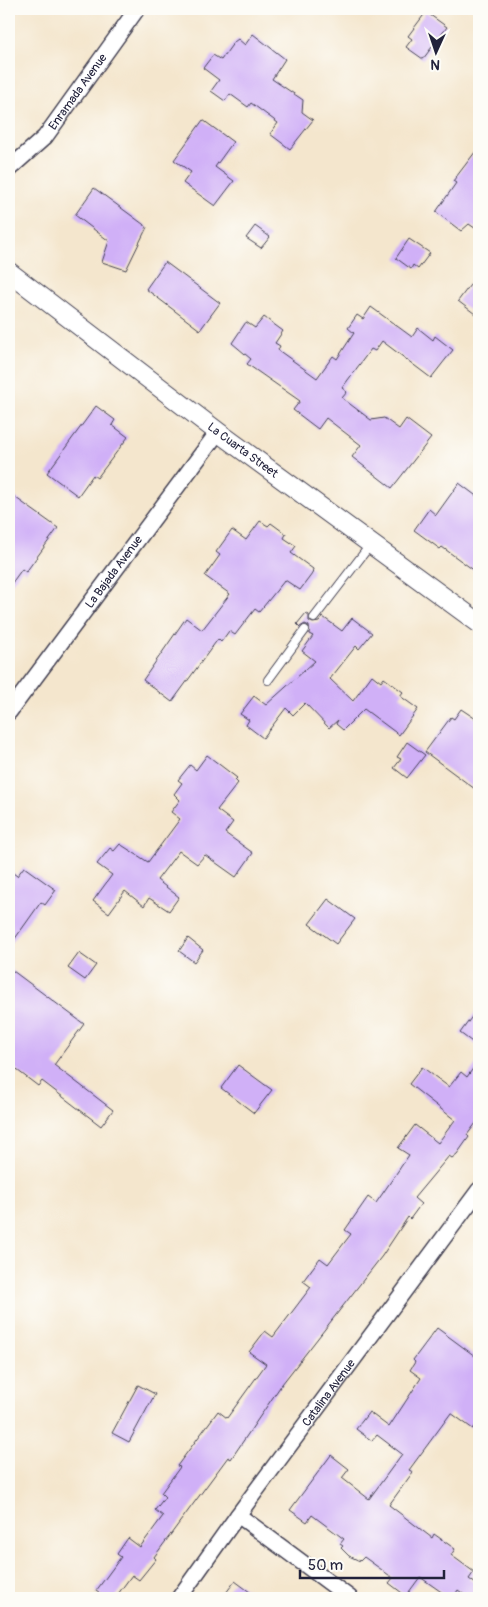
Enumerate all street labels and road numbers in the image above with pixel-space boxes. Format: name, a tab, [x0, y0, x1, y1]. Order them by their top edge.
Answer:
street label: Enramada Avenue	[45, 51, 110, 133]
street label: La Cuarta Street	[205, 419, 281, 481]
street label: La Bajada Avenue	[82, 532, 146, 611]
street label: Catalina Avenue	[299, 1356, 359, 1429]

